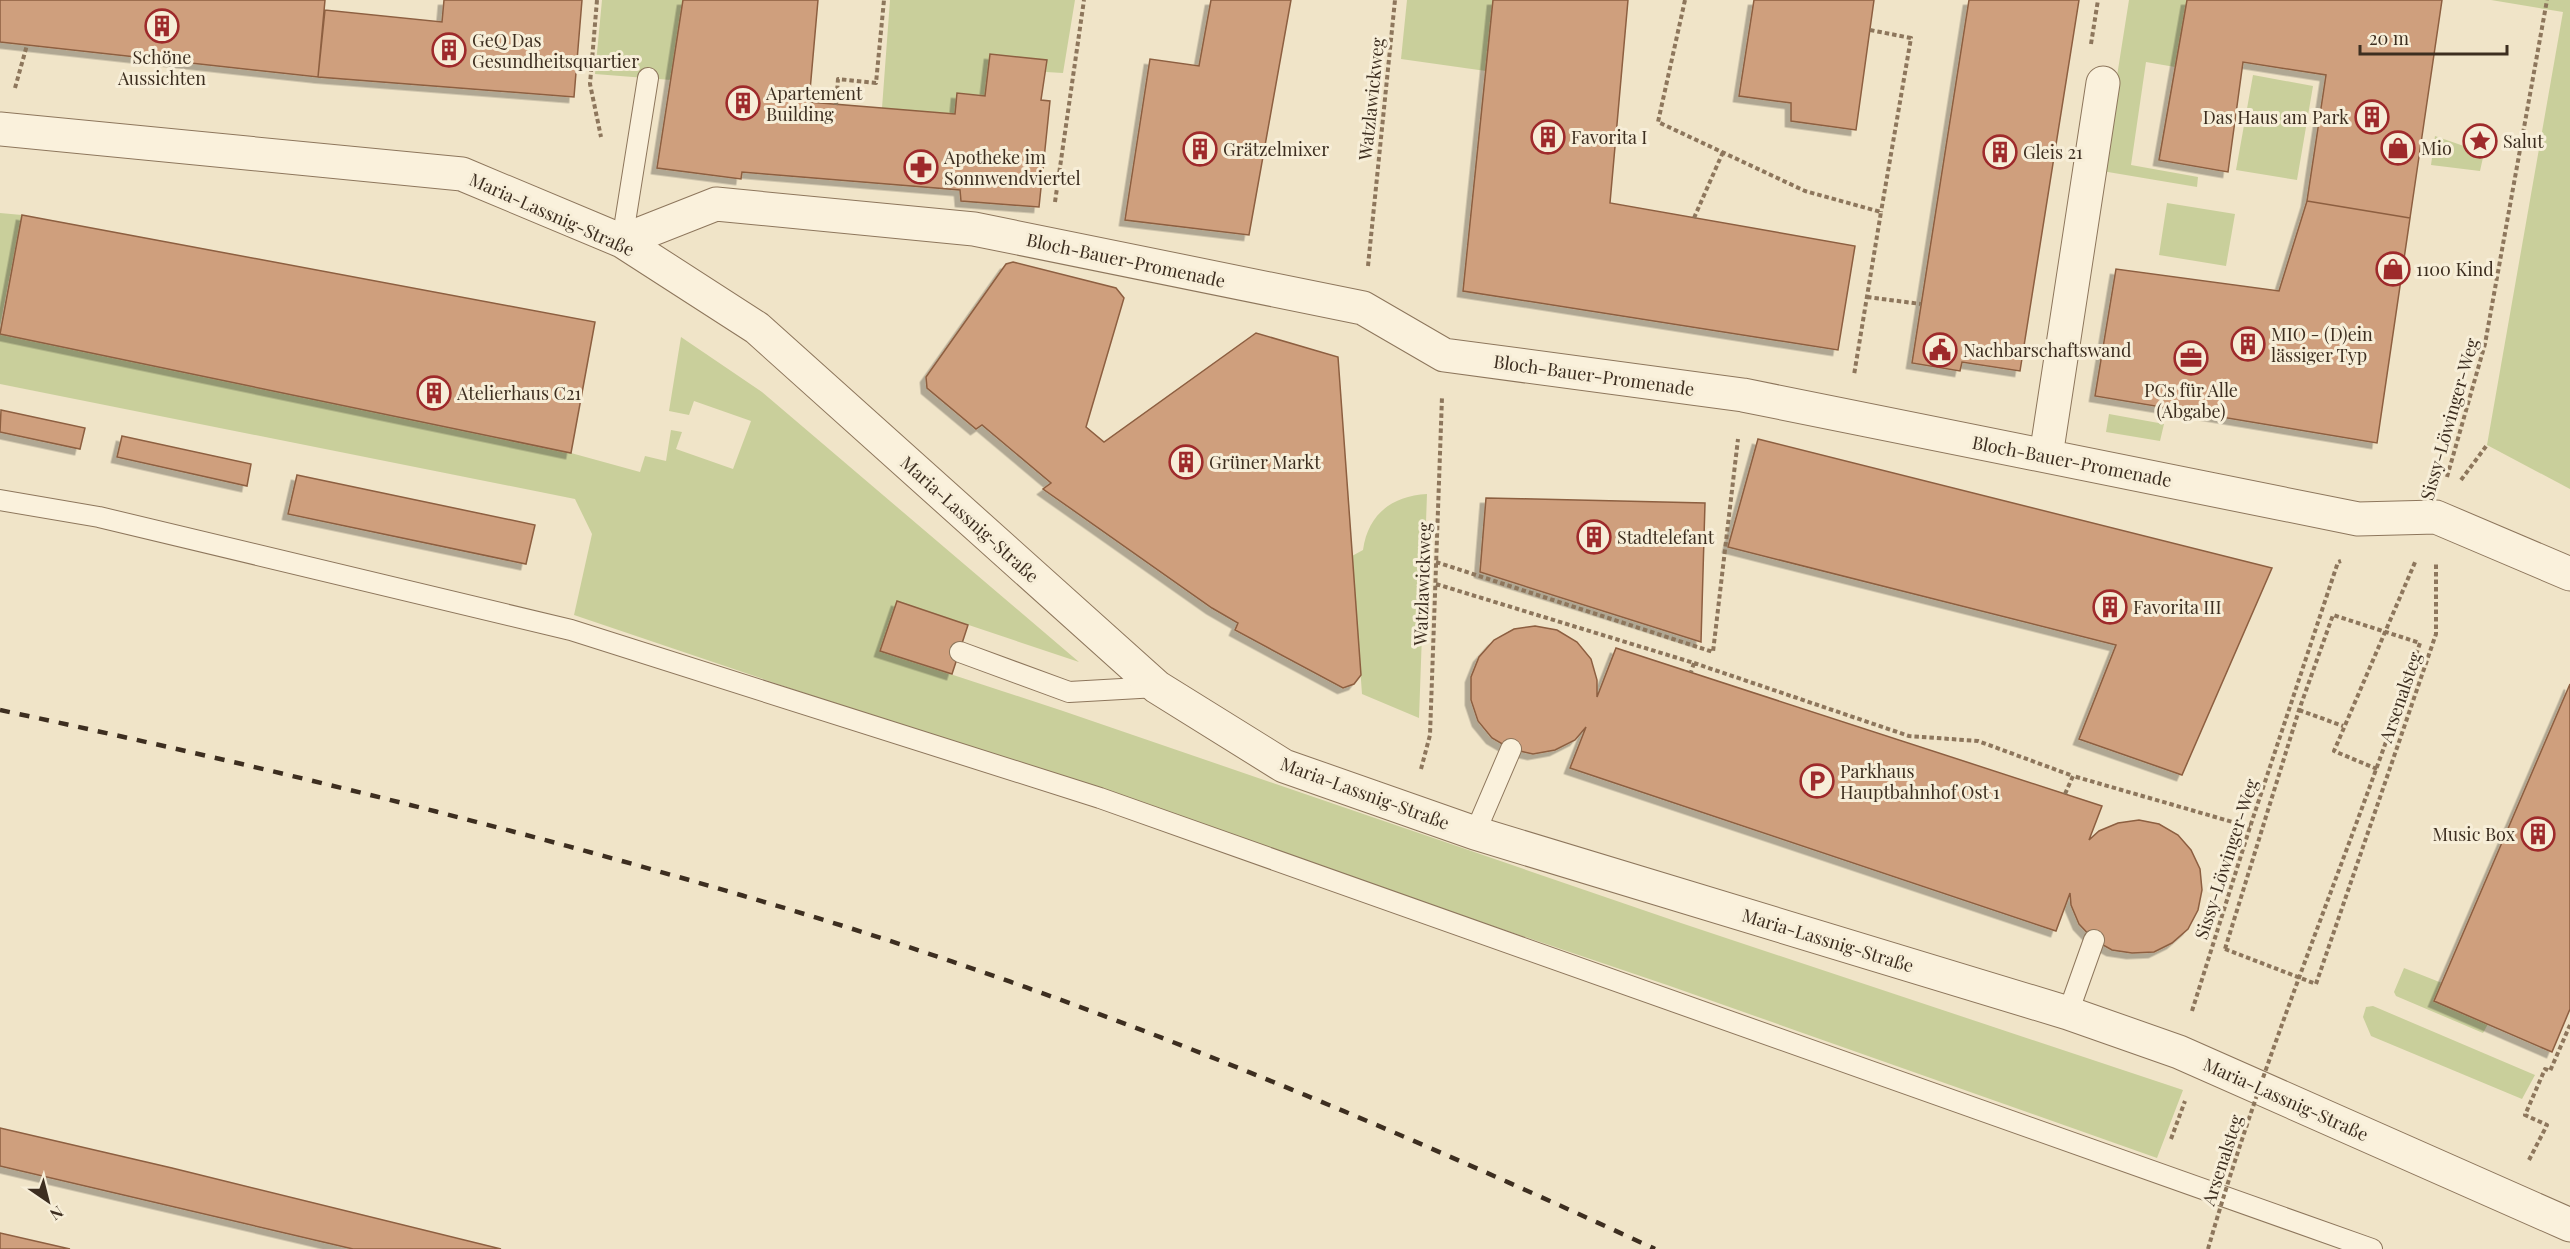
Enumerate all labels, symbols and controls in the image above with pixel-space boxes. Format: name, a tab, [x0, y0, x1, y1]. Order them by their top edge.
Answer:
building icon: Schöne Aussichten	[144, 8, 180, 44]
scale bar	[2360, 18, 2507, 56]
text: 20 m	[2369, 26, 2409, 50]
place label: GeQ Das Gesundheitsquartier	[472, 28, 639, 73]
building icon: GeQ Das Gesundheitsquartier	[431, 32, 467, 68]
street label: Watzlawickweg	[1353, 36, 1389, 163]
place label: Schöne Aussichten	[117, 45, 206, 90]
place label: Apartement Building	[765, 81, 863, 126]
building icon: Apartement Building	[725, 85, 761, 121]
building icon: Das Haus am Park	[2354, 99, 2390, 135]
place label: Das Haus am Park	[2203, 105, 2349, 129]
building icon: Favorita I	[1530, 119, 1566, 155]
place icon: Salut	[2462, 123, 2498, 159]
place label: Favorita I	[1571, 125, 1647, 149]
place label: Salut	[2503, 129, 2544, 153]
shop icon: Mio	[2380, 130, 2416, 166]
building icon: Grätzelmixer	[1182, 131, 1218, 167]
building icon: Gleis 21	[1982, 134, 2018, 170]
place label: Mio	[2421, 136, 2452, 160]
place label: Grätzelmixer	[1223, 137, 1329, 161]
place label: Gleis 21	[2023, 140, 2083, 164]
place label: Apotheke im Sonnwendviertel	[943, 145, 1081, 190]
pharmacy icon: Apotheke im Sonnwendviertel	[903, 149, 939, 185]
street label: Maria-Lassnig-Straße	[466, 167, 638, 261]
street label: Bloch-Bauer-Promenade	[1024, 227, 1228, 293]
shop icon: 1100 Kind	[2375, 251, 2411, 287]
place label: 1100 Kind	[2416, 257, 2494, 281]
place label: MIO - (D)ein lässiger Typ	[2271, 322, 2373, 367]
building icon: MIO - (D)ein lässiger Typ	[2230, 326, 2266, 362]
public building icon: Nachbarschaftswand	[1922, 332, 1958, 368]
street label: Sissy-Löwinger-Weg	[2414, 335, 2484, 503]
place label: Nachbarschaftswand	[1963, 338, 2132, 362]
office icon: PCs für Alle (Abgabe)	[2173, 340, 2209, 376]
street label: Bloch-Bauer-Promenade	[1492, 349, 1696, 401]
building icon: Atelierhaus C21	[416, 375, 452, 411]
place label: PCs für Alle (Abgabe)	[2144, 378, 2238, 423]
place label: Atelierhaus C21	[456, 381, 582, 405]
street label: Bloch-Bauer-Promenade	[1970, 430, 2174, 492]
building icon: Grüner Markt	[1168, 444, 1204, 480]
street label: Maria-Lassnig-Straße	[896, 450, 1044, 588]
place label: Grüner Markt	[1209, 450, 1321, 474]
building icon: Stadtelefant	[1576, 519, 1612, 555]
street label: Watzlawickweg	[1408, 521, 1436, 647]
place label: Stadtelefant	[1617, 525, 1715, 549]
building icon: Favorita III	[2092, 589, 2128, 625]
place label: Favorita III	[2133, 595, 2222, 619]
street label: Arsenalsteg	[2373, 648, 2427, 746]
street label: Maria-Lassnig-Straße	[1277, 751, 1453, 835]
place label: Parkhaus Hauptbahnhof Ost 1	[1840, 759, 2000, 804]
parking icon: Parkhaus Hauptbahnhof Ost 1	[1799, 763, 1835, 799]
street label: Sissy-Löwinger-Weg	[2189, 775, 2263, 942]
building icon: Music Box	[2520, 816, 2556, 852]
place label: Music Box	[2432, 822, 2516, 846]
street label: Maria-Lassnig-Straße	[1739, 902, 1917, 978]
street label: Maria-Lassnig-Straße	[2200, 1052, 2372, 1146]
street label: Arsenalsteg	[2196, 1111, 2248, 1210]
north arrow	[18, 1171, 78, 1231]
text: N	[46, 1202, 68, 1226]

